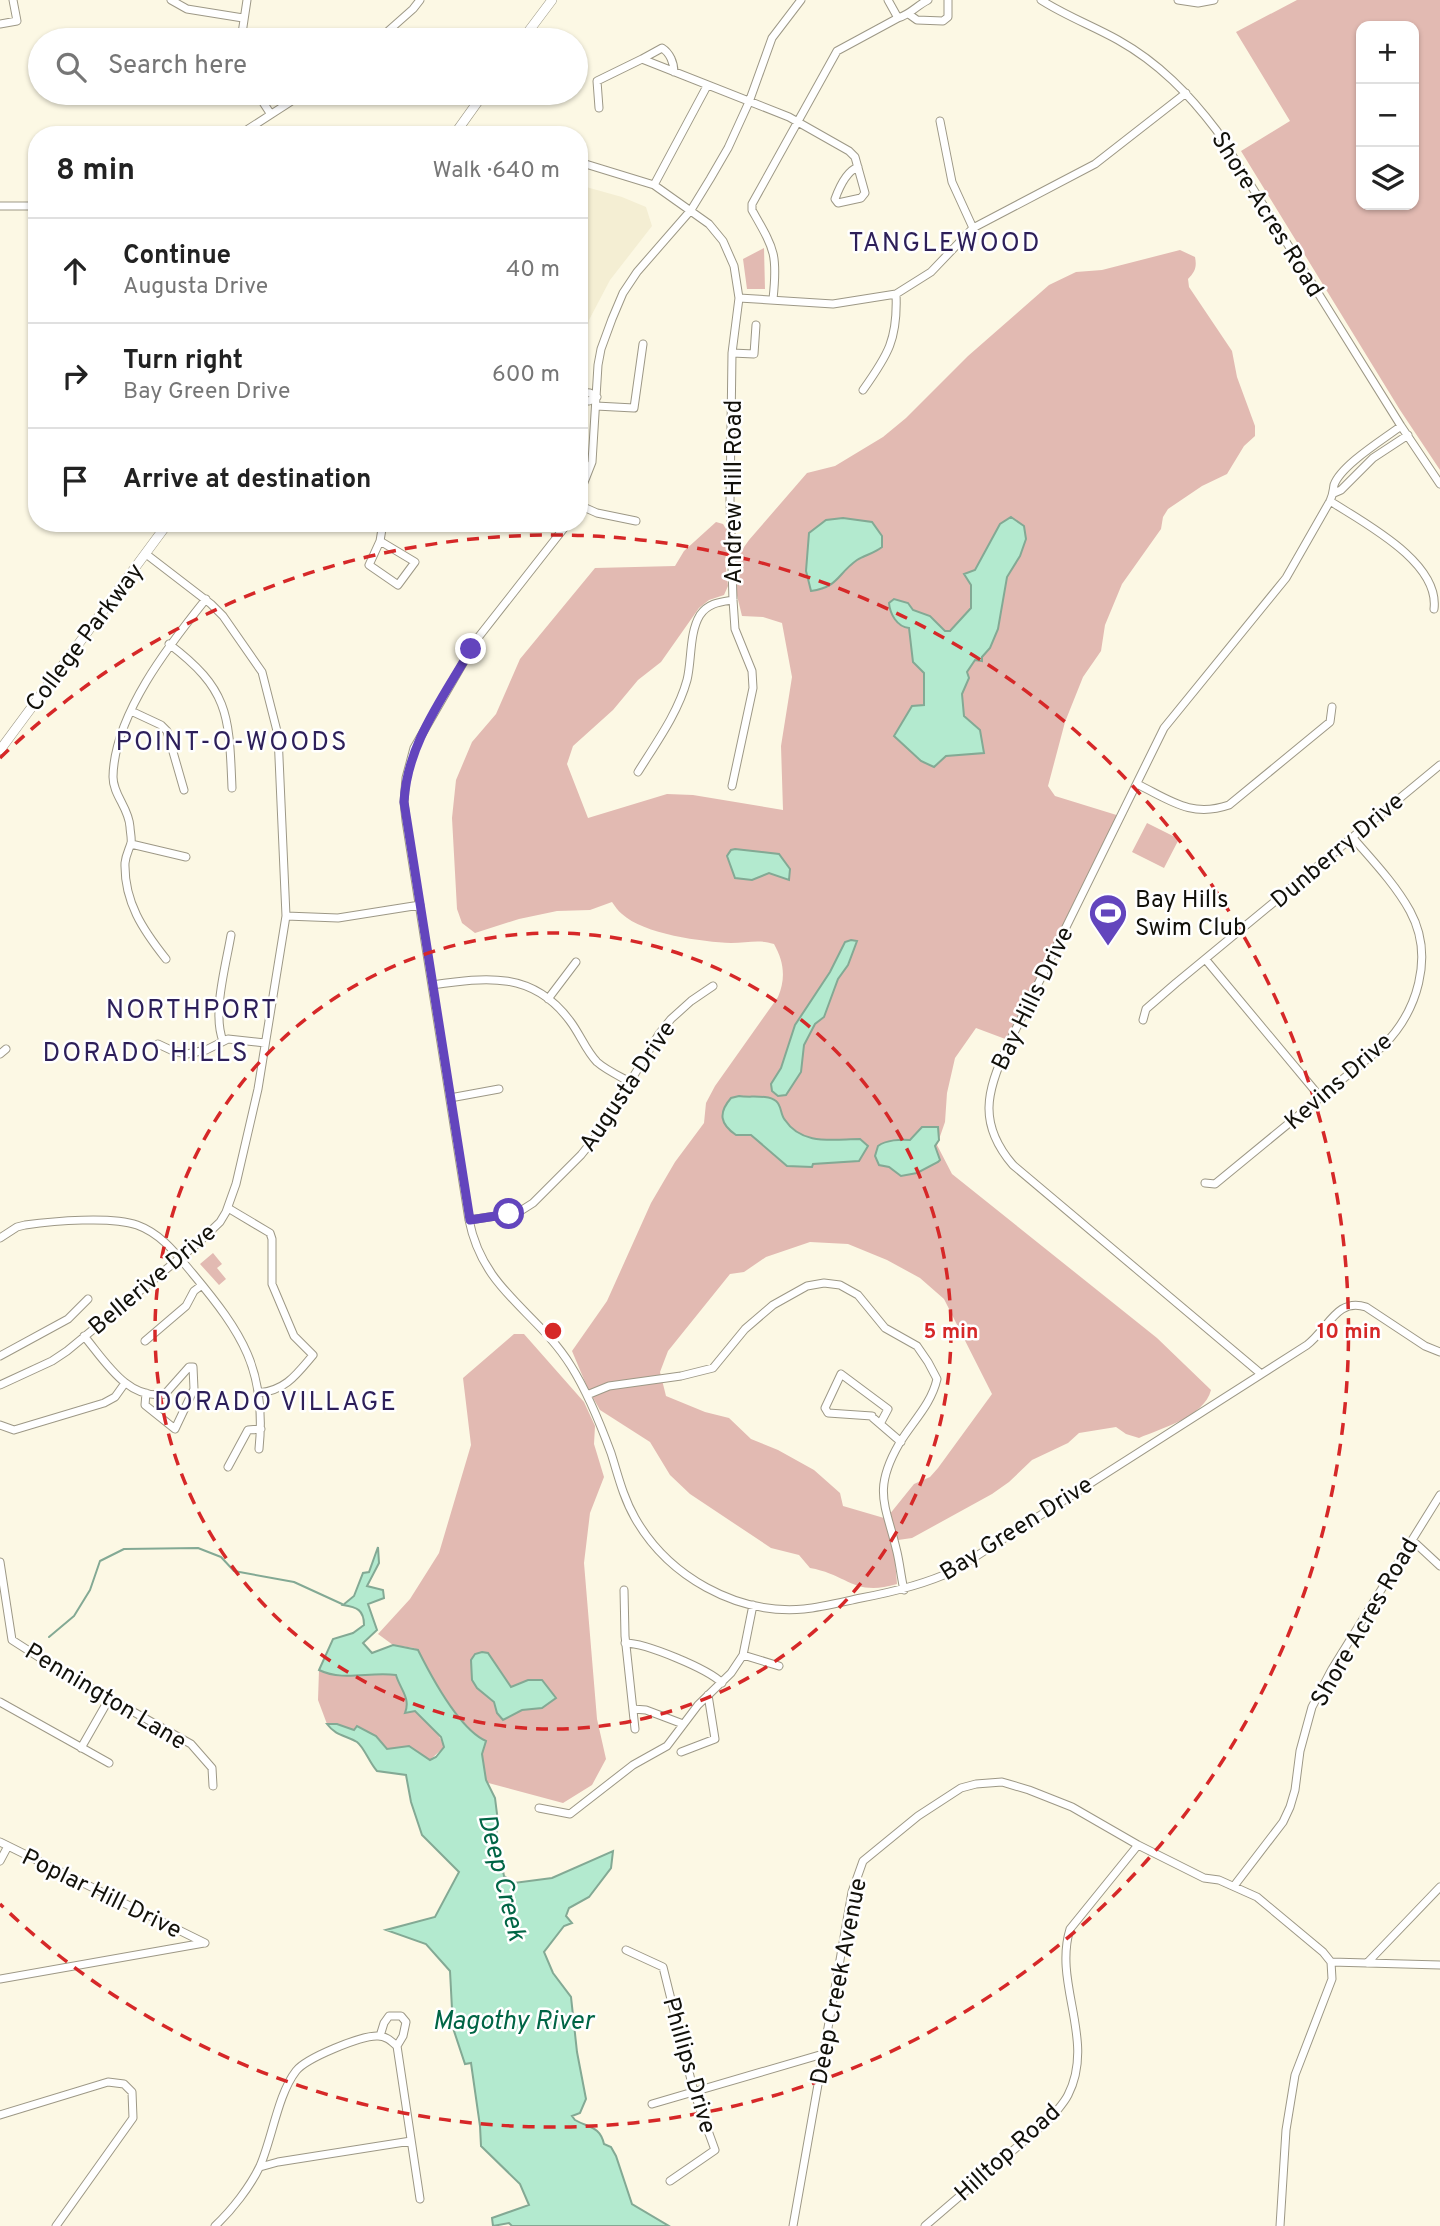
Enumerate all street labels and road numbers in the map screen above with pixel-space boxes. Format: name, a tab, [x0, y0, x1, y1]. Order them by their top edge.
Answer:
street label: Shore Acres Road	[1203, 127, 1329, 304]
street label: Andrew Hill Road	[720, 400, 750, 584]
street label: College Parkway	[20, 558, 151, 718]
street label: Dunberry Drive	[1266, 787, 1411, 916]
street label: Bay Hills Drive	[986, 922, 1081, 1076]
street label: Augusta Drive	[574, 1016, 683, 1158]
street label: Kevins Drive	[1279, 1027, 1399, 1138]
street label: Bellerive Drive	[83, 1218, 223, 1343]
street label: Bay Green Drive	[935, 1471, 1099, 1589]
street label: Shore Acres Road	[1305, 1533, 1426, 1713]
street label: Pennington Lane	[19, 1638, 191, 1758]
street label: Poplar Hill Drive	[16, 1843, 186, 1946]
street label: Deep Creek Avenue	[805, 1875, 875, 2087]
street label: Phillips Drive	[654, 1994, 722, 2137]
street label: Hilltop Road	[949, 2098, 1068, 2209]

